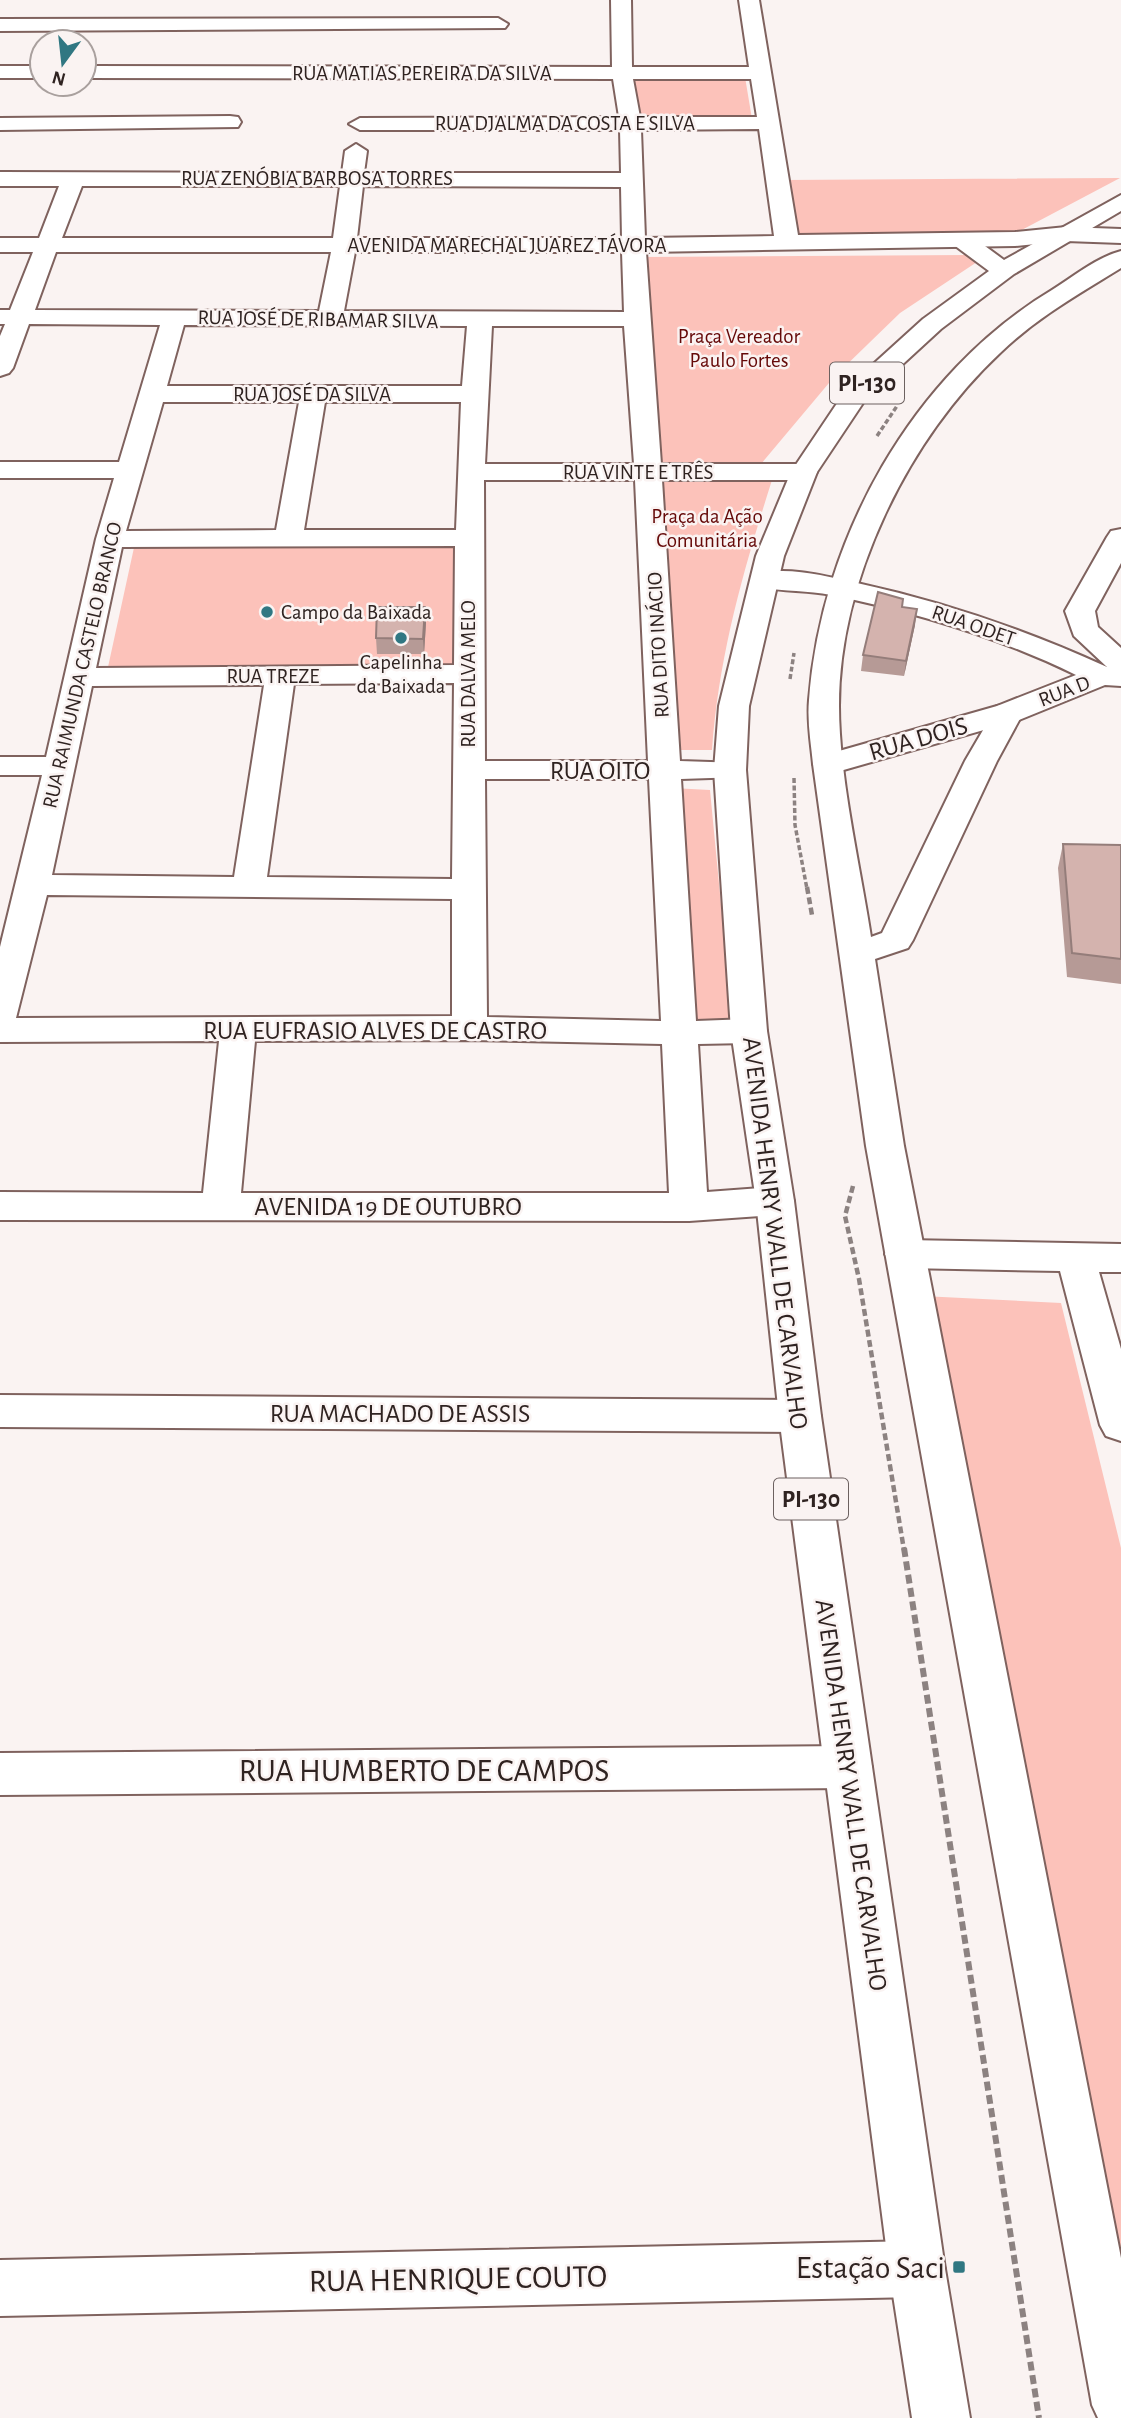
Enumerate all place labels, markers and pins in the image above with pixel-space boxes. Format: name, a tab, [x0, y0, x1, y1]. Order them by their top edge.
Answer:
place label: Campo da Baixada	[281, 602, 432, 623]
marker: Campo da Baixada	[259, 604, 275, 620]
marker: Capelinha da Baixada	[393, 630, 409, 646]
place label: Capelinha da Baixada	[356, 652, 446, 697]
place label: Estação Saci	[796, 2252, 945, 2284]
marker: Estação Saci	[951, 2259, 967, 2275]

